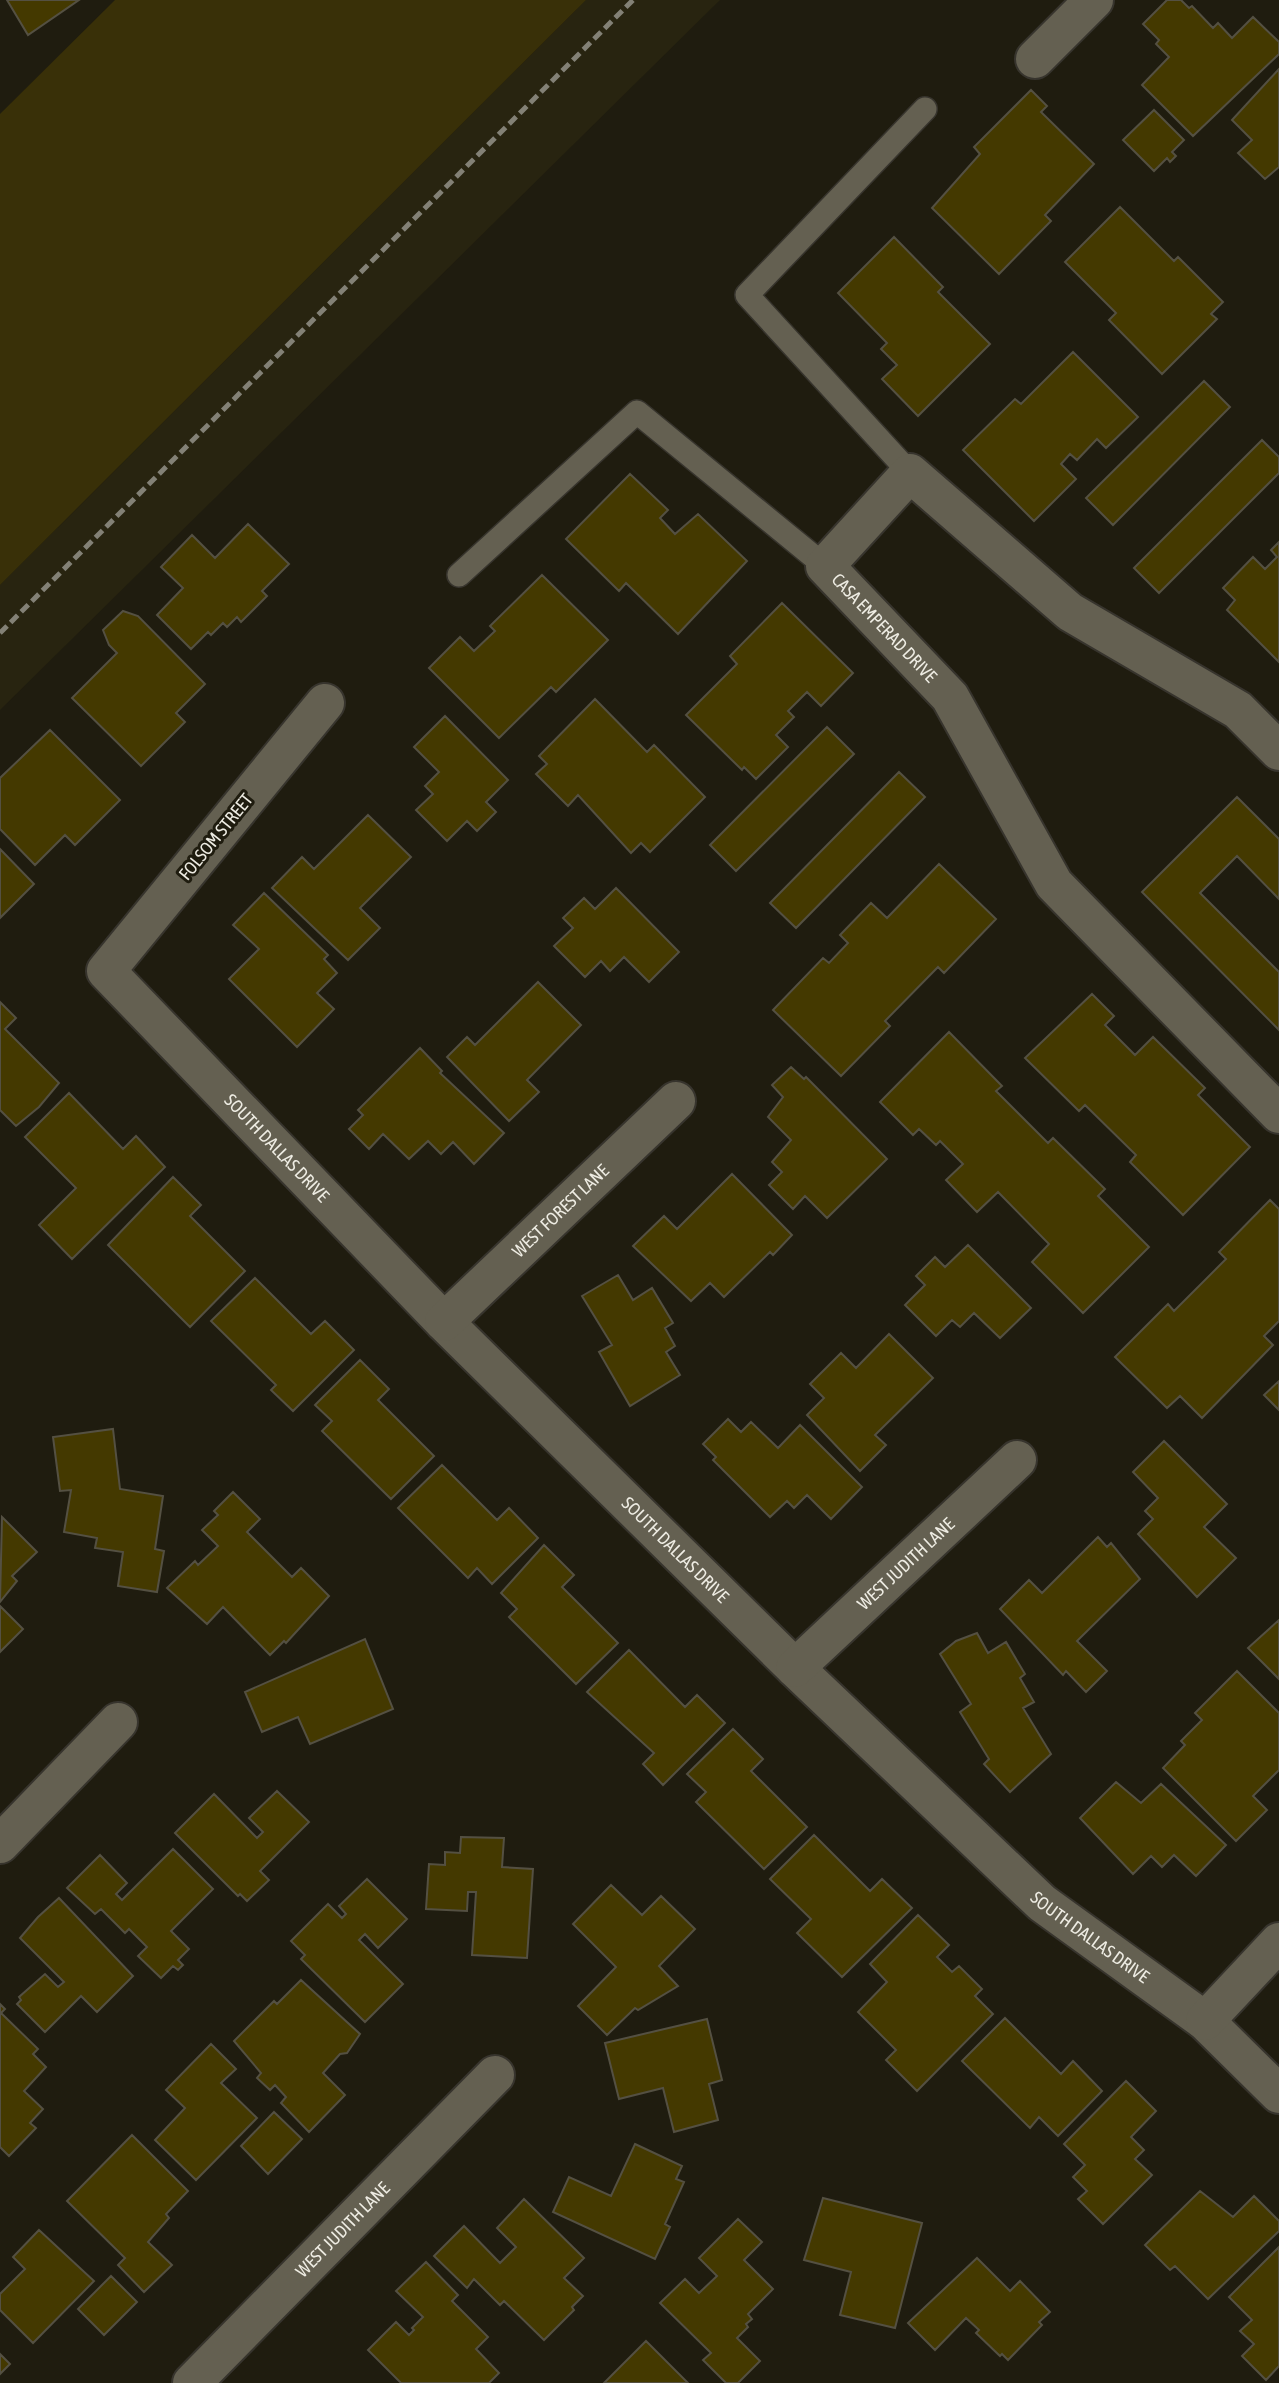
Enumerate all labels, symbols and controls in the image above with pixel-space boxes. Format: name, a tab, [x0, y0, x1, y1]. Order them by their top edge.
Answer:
street label: CASA EMPERAD DRIVE	[828, 569, 941, 687]
street label: FOLSOM STREET	[174, 789, 257, 884]
street label: SOUTH DALLAS DRIVE	[220, 1090, 334, 1206]
street label: WEST FOREST LANE	[508, 1160, 613, 1261]
street label: SOUTH DALLAS DRIVE	[618, 1492, 734, 1607]
street label: WEST JUDITH LANE	[853, 1513, 958, 1614]
street label: SOUTH DALLAS DRIVE	[1026, 1887, 1154, 1987]
street label: WEST JUDITH LANE	[291, 2177, 394, 2281]

